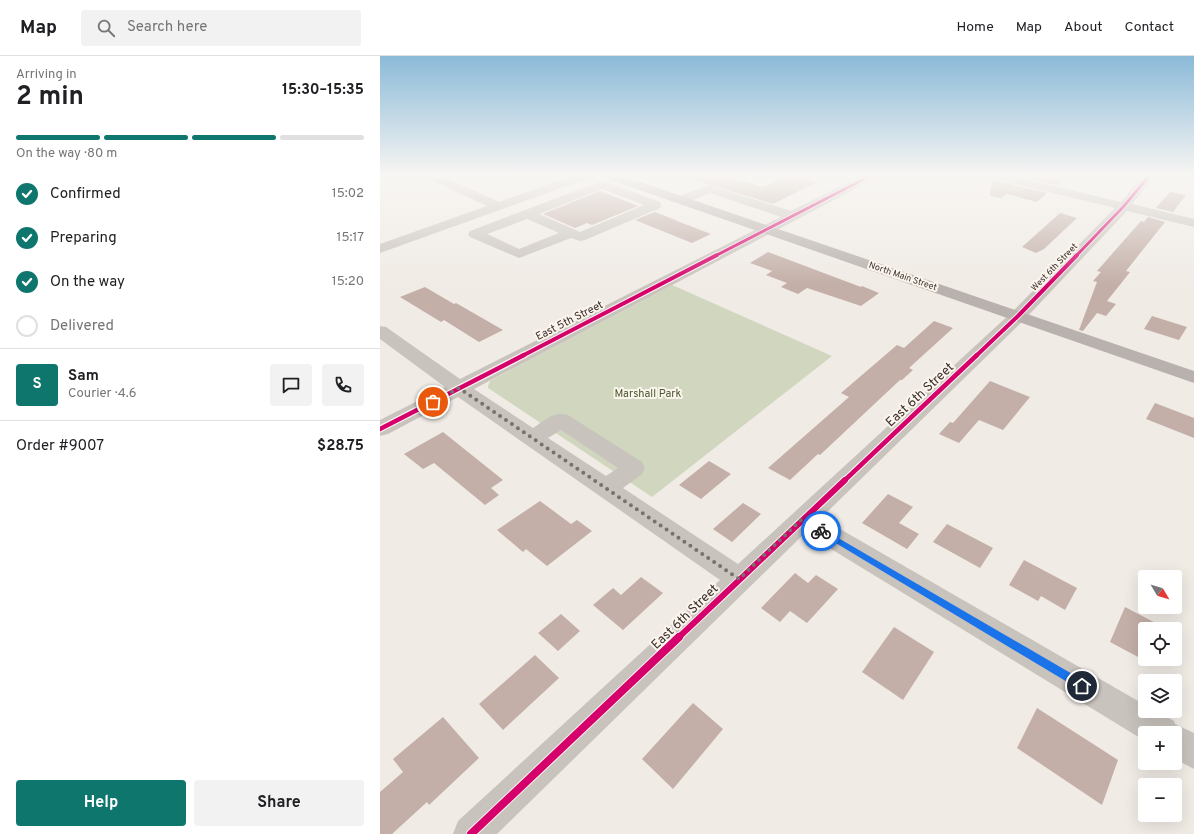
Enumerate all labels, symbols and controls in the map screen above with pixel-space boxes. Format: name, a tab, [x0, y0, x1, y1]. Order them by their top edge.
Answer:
search box	[81, 10, 361, 46]
text: Map	[20, 16, 57, 40]
icon: search	[95, 17, 117, 39]
text: Search here	[127, 18, 207, 37]
text: Home	[957, 19, 994, 36]
text: Map	[1016, 19, 1042, 36]
text: About	[1064, 19, 1103, 36]
text: Contact	[1125, 19, 1174, 36]
text: Arriving in	[16, 67, 77, 83]
text: 2 min	[16, 81, 84, 114]
text: 15:30–15:35	[282, 81, 364, 100]
text: On the way · 80 m	[16, 146, 117, 162]
icon: check	[16, 183, 38, 205]
text: Confirmed	[50, 185, 121, 204]
text: 15:02	[332, 186, 364, 202]
icon: check	[16, 227, 38, 249]
text: Preparing	[50, 229, 117, 248]
text: 15:17	[337, 230, 364, 246]
street label: West 6th Street	[1029, 241, 1080, 294]
street label: North Main Street	[867, 260, 938, 293]
icon: check	[16, 271, 38, 293]
text: On the way	[50, 273, 125, 292]
text: 15:20	[332, 274, 364, 290]
street label: East 5th Street	[533, 298, 606, 344]
text: Delivered	[50, 317, 114, 336]
street label: East 6th Street	[883, 360, 958, 431]
button: chat	[270, 364, 312, 406]
button: phone	[322, 364, 364, 406]
text: Sam	[68, 367, 99, 386]
text: S	[32, 375, 42, 394]
pin	[416, 385, 450, 419]
text: Courier · 4.6	[68, 386, 136, 402]
park label: Marshall Park	[615, 387, 682, 401]
icon: bag	[422, 391, 444, 413]
text: Order #9007	[16, 437, 104, 456]
text: $28.75	[317, 437, 364, 456]
courier	[801, 511, 841, 551]
icon: bike	[810, 520, 832, 542]
north arrow	[1138, 570, 1182, 614]
map controls	[1138, 570, 1182, 822]
street label: East 6th Street	[649, 581, 722, 653]
button: locate	[1138, 622, 1182, 666]
pin	[1065, 669, 1099, 703]
button: layers	[1138, 674, 1182, 718]
icon: home	[1071, 675, 1093, 697]
button: +	[1138, 726, 1182, 770]
button: −	[1138, 778, 1182, 822]
button: Help	[16, 780, 186, 826]
button: Share	[194, 780, 364, 826]

